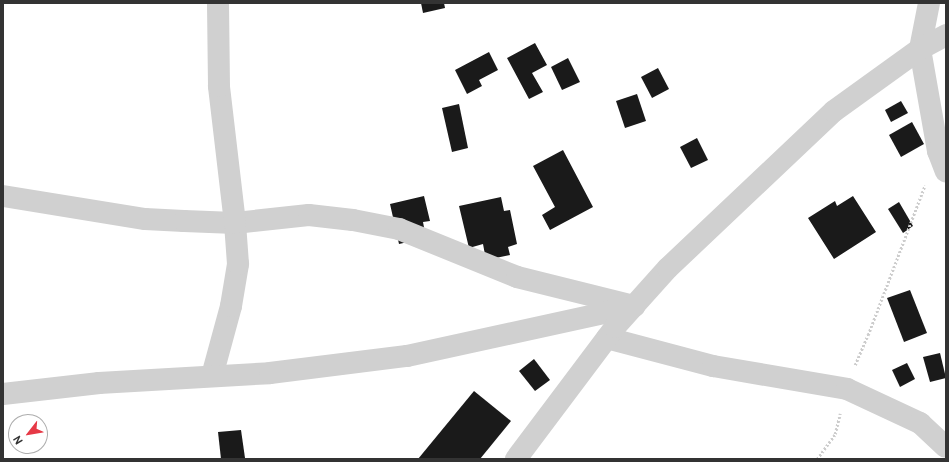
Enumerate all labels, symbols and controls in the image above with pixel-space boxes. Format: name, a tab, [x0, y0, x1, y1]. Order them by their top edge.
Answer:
north arrow	[8, 414, 48, 454]
text: N	[11, 433, 27, 447]

